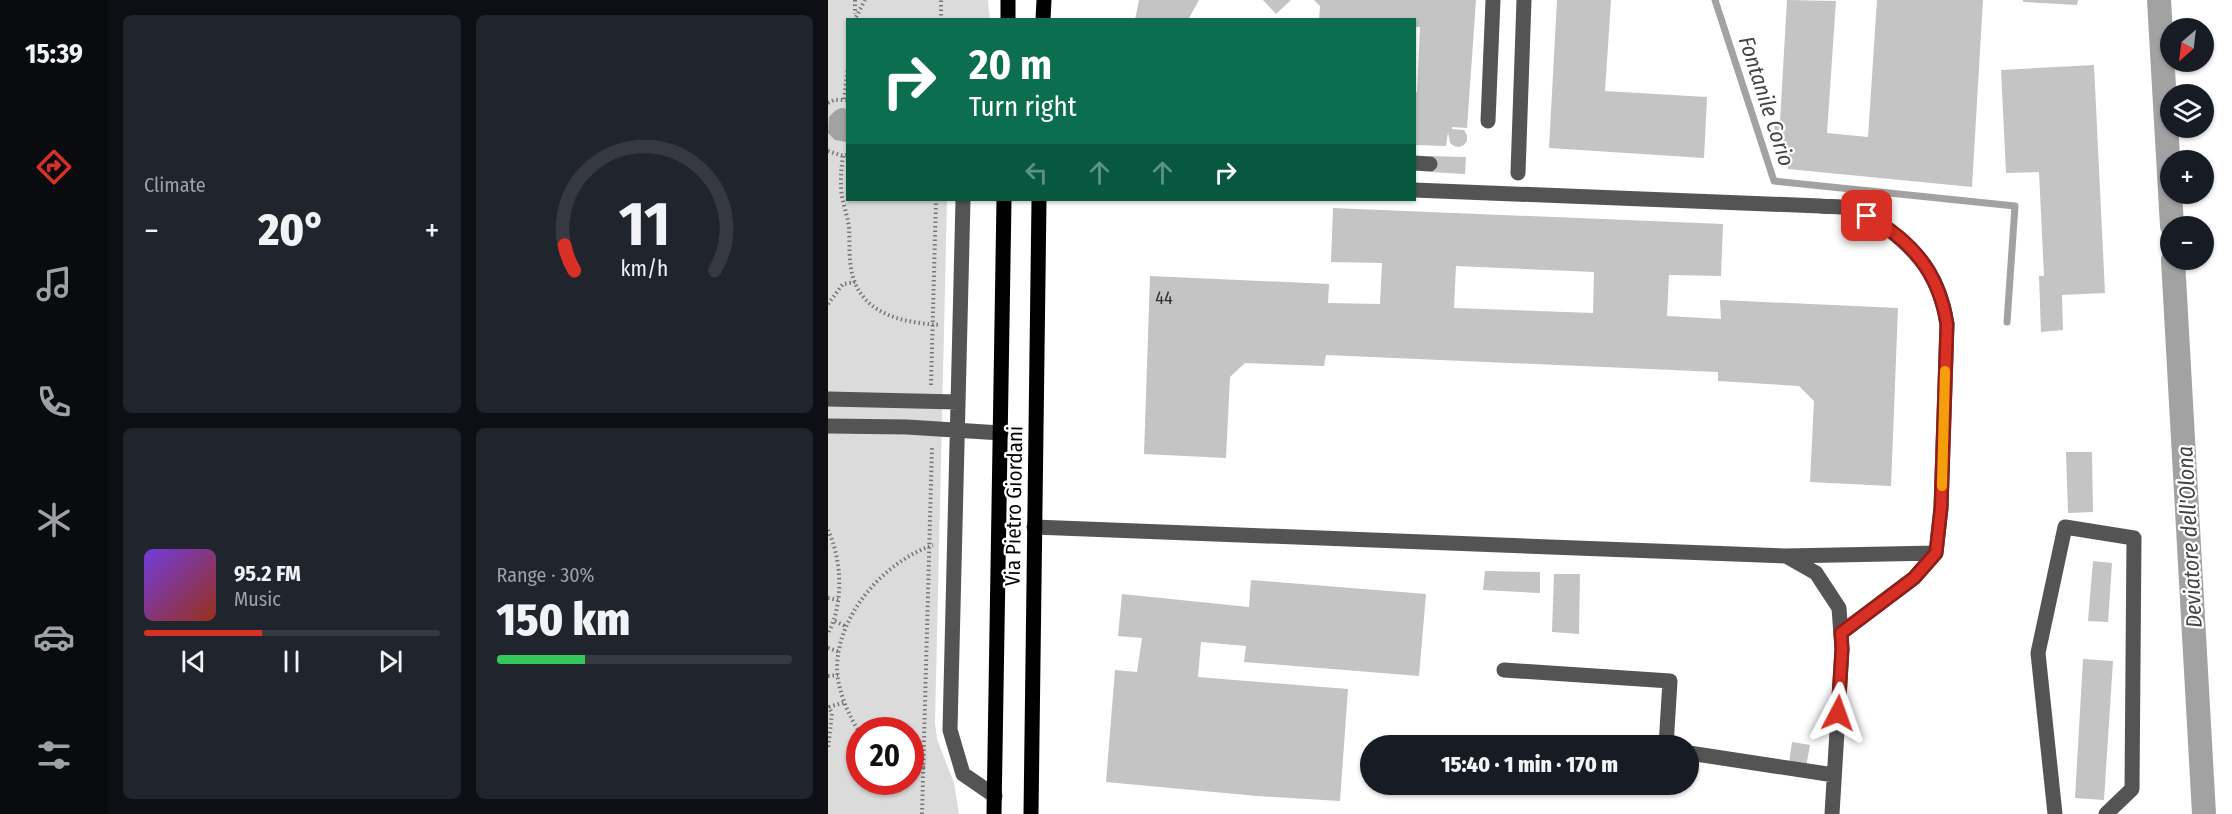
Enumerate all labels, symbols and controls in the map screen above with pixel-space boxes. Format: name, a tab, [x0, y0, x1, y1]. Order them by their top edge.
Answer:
north arrow	[2160, 18, 2214, 72]
map controls	[2160, 18, 2214, 270]
water label: Fontanile Corio	[1733, 33, 1800, 170]
text: 15:39	[25, 38, 83, 70]
text: 20 m	[969, 40, 1052, 90]
icon: right	[870, 42, 948, 120]
button: layers	[2160, 84, 2214, 138]
text: Turn right	[969, 91, 1077, 123]
icon: directions	[33, 146, 75, 188]
button: +	[2160, 150, 2214, 204]
icon: left	[1020, 156, 1053, 189]
icon: ahead	[1083, 156, 1116, 189]
icon: ahead	[1146, 156, 1179, 189]
icon: right	[1209, 156, 1242, 189]
text: Climate	[144, 173, 206, 197]
text: 11	[618, 187, 670, 262]
pin	[1841, 190, 1892, 241]
icon: arrive	[1850, 199, 1883, 232]
text: 20°	[258, 203, 325, 257]
text: −	[144, 211, 159, 251]
text: +	[424, 211, 440, 251]
button: −	[2160, 216, 2214, 270]
text: km/h	[620, 256, 668, 282]
icon: music	[33, 263, 75, 305]
house number: 44	[1155, 287, 1173, 309]
icon: phone	[33, 381, 75, 423]
street label: Via Pietro Giordani	[1000, 426, 1028, 586]
water label: Deviatore dell'Olona	[2171, 445, 2208, 629]
icon: climate	[33, 499, 75, 541]
text: 95.2 FM	[234, 560, 301, 587]
text: Range · 30%	[497, 563, 595, 587]
text: Music	[234, 587, 281, 611]
text: 150 km	[497, 593, 630, 647]
icon: car	[33, 616, 75, 658]
icon: previous	[177, 645, 210, 678]
icon: pause	[275, 645, 308, 678]
icon: next	[374, 645, 407, 678]
position arrow	[1806, 681, 1870, 745]
speed limit sign: 20	[846, 717, 924, 795]
icon: filters	[33, 734, 75, 776]
text: 15:40 · 1 min · 170 m	[1441, 751, 1618, 778]

